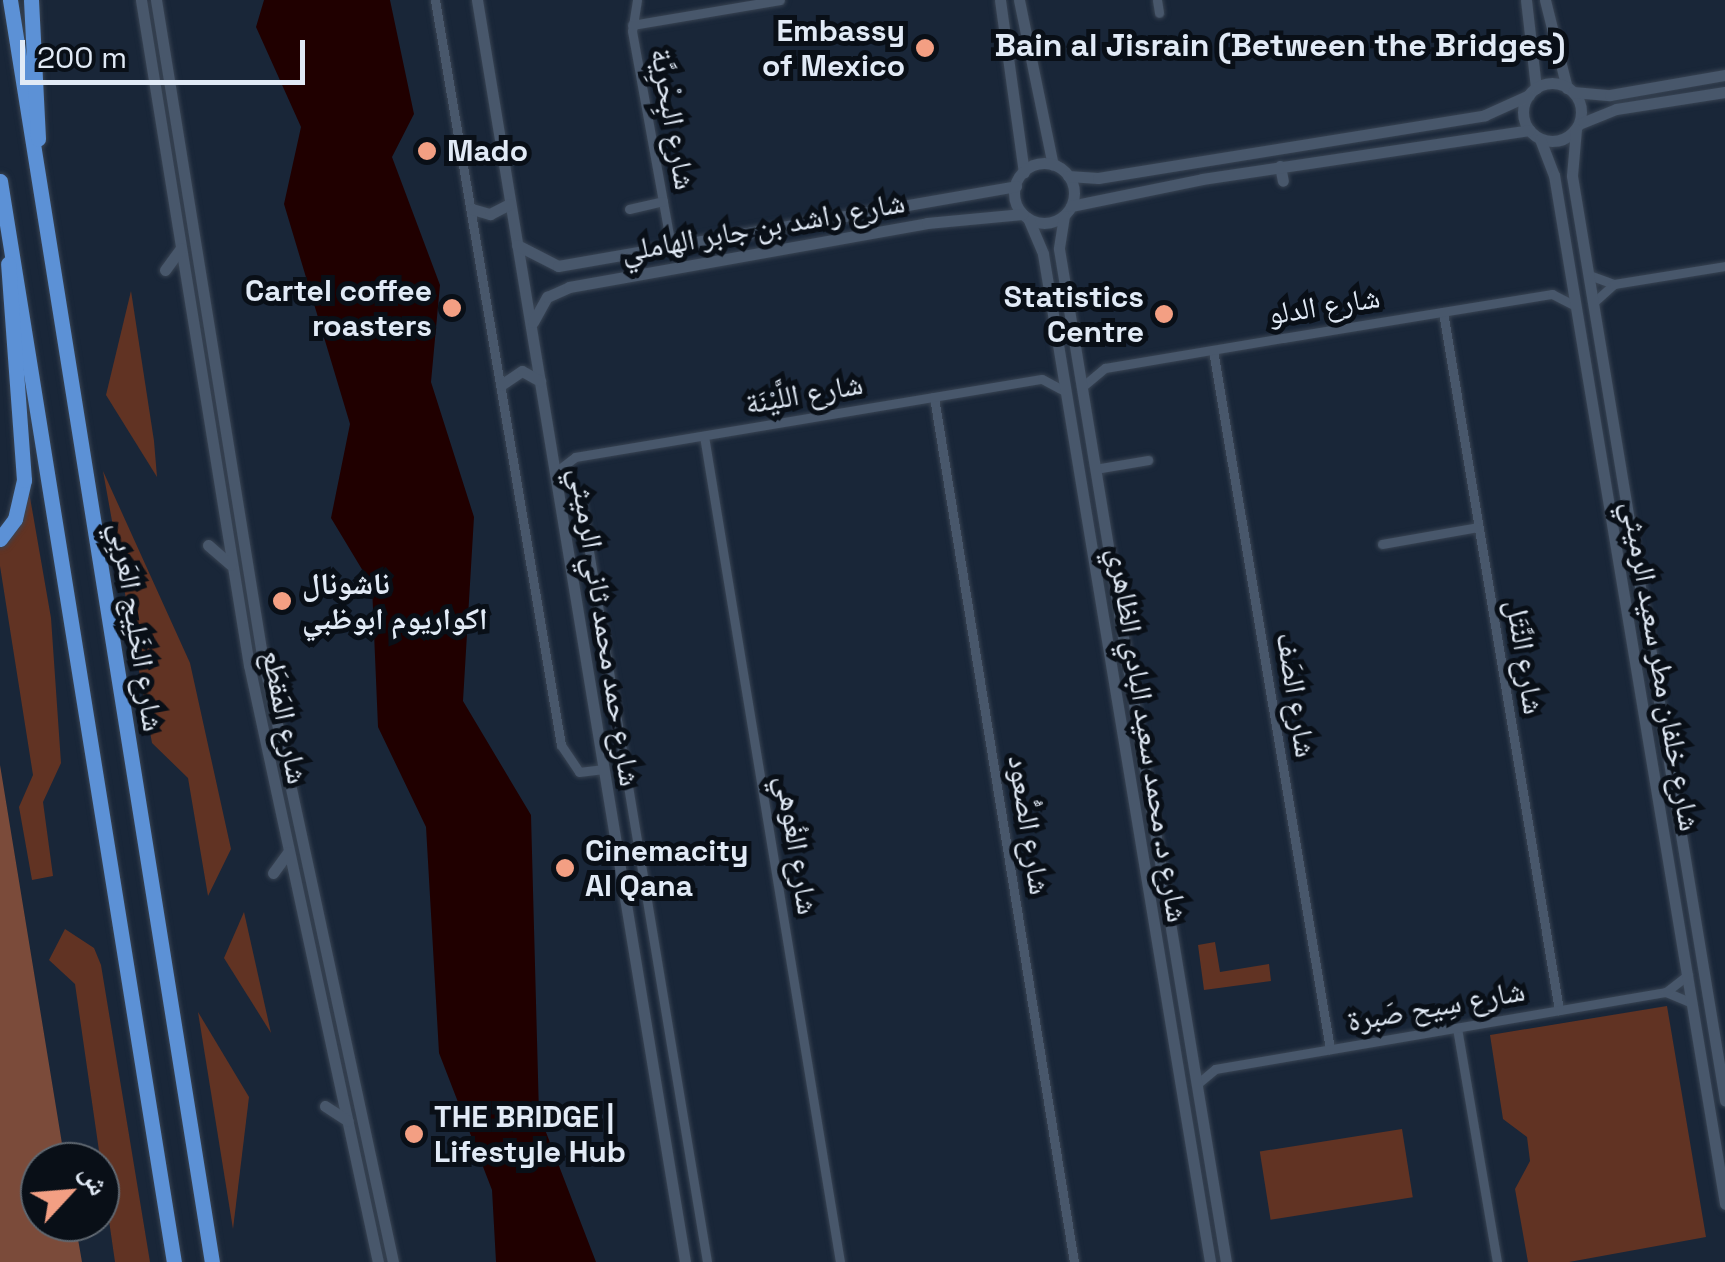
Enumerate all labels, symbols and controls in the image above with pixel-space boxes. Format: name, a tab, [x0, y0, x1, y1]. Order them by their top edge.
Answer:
place label: Embassy of Mexico	[762, 13, 905, 84]
scale bar	[25, 20, 310, 82]
district label: Bain al Jisrain (Between the Bridges)	[994, 26, 1566, 64]
marker: Embassy of Mexico	[914, 37, 936, 59]
text: 200 m	[37, 38, 127, 77]
street label: شارع البِحْرِيَّة	[643, 45, 703, 193]
place label: Mado	[447, 133, 528, 169]
marker: Mado	[416, 140, 438, 162]
street label: شارع راشد بن جابر الهاملي	[618, 184, 908, 270]
place label: Cartel coffee roasters	[245, 273, 432, 344]
place label: Statistics Centre	[1004, 279, 1144, 350]
street label: شارع الدلو	[1265, 279, 1383, 333]
marker: Cartel coffee roasters	[441, 297, 463, 319]
marker: Statistics Centre	[1153, 303, 1175, 325]
street label: شارع اللَّيْنَة	[742, 366, 866, 422]
street label: شارع حمد محمد ثاني الرميثي	[562, 465, 648, 789]
street label: شارع خلفان مطر سعيد الرميثي	[1614, 498, 1708, 834]
street label: شارع الخَلِيج العَربِي	[103, 520, 171, 734]
street label: شارع د. محمد سعيد البادي الظاهري	[1101, 545, 1195, 925]
place label: ناشونال اكواريوم ابوظبي	[302, 566, 488, 636]
marker: ناشونال اكواريوم ابوظبي	[271, 590, 293, 612]
street label: شارع النَّتَل	[1498, 597, 1552, 717]
street label: شارع الصَف	[1268, 630, 1324, 760]
street label: شارع المَقطَع	[254, 647, 316, 787]
street label: شارع الصُّعود	[1000, 753, 1058, 897]
street label: شارع الغُوهي	[768, 773, 826, 917]
place label: Cinemacity Al Qana	[585, 833, 748, 904]
marker: Cinemacity Al Qana	[554, 857, 576, 879]
street label: شارع سِيح صَبرة	[1344, 973, 1528, 1039]
place label: THE BRIDGE | Lifestyle Hub	[434, 1099, 626, 1170]
marker: THE BRIDGE | Lifestyle Hub	[403, 1123, 425, 1145]
north arrow	[20, 1142, 120, 1242]
text: ش	[72, 1158, 118, 1201]

